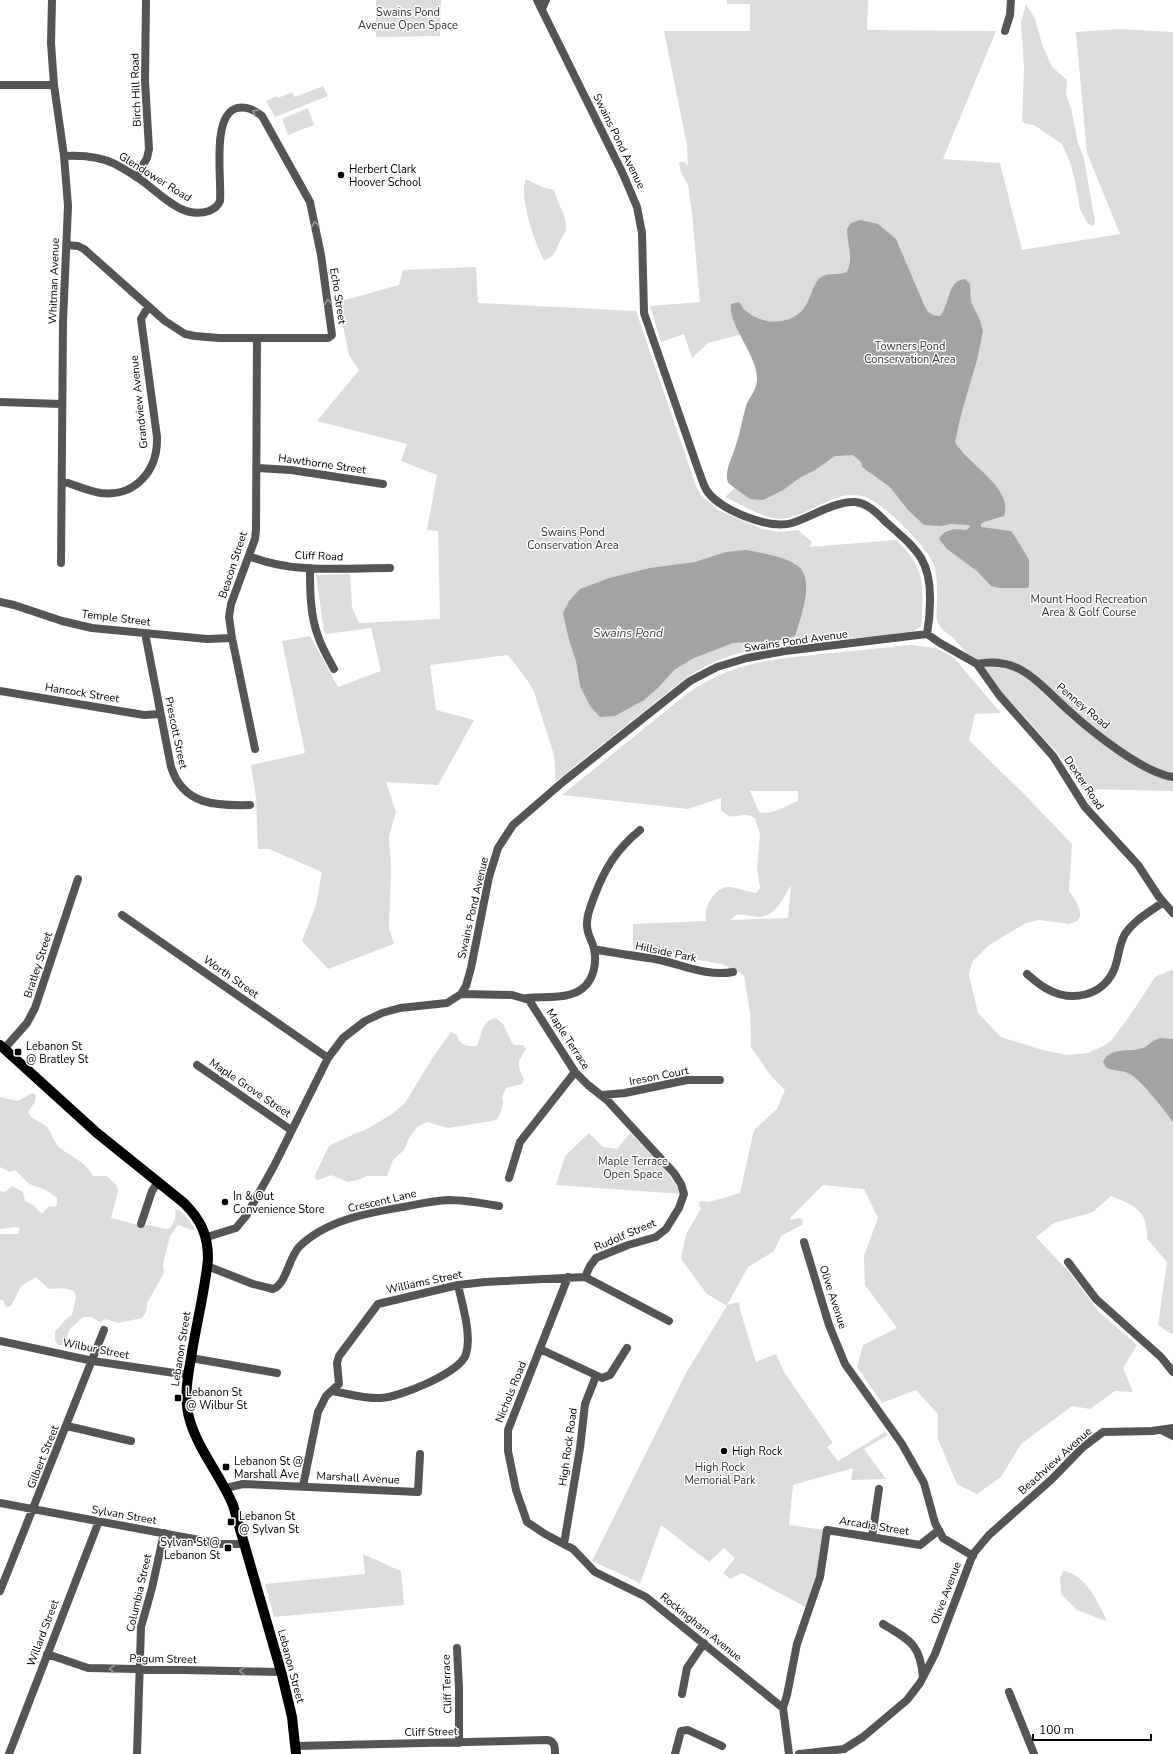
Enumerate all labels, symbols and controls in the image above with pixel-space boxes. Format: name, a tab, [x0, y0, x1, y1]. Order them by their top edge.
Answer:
park label: Swains Pond Avenue Open Space	[358, 5, 458, 33]
street label: Birch Hill Road	[127, 53, 145, 127]
street label: Swains Pond Avenue	[589, 91, 649, 191]
one-way arrow	[252, 109, 259, 116]
street label: Glendower Road	[116, 149, 194, 205]
place label: Herbert Clark Hoover School	[349, 162, 422, 190]
marker: Herbert Clark Hoover School	[336, 170, 346, 180]
one-way arrow	[312, 221, 320, 227]
street label: Whitman Avenue	[45, 237, 63, 325]
street label: Echo Street	[326, 267, 350, 325]
one-way arrow	[324, 299, 333, 305]
park label: Towners Pond Conservation Area	[864, 339, 956, 367]
street label: Grandview Avenue	[127, 354, 151, 449]
street label: Hawthorne Street	[277, 450, 367, 478]
park label: Swains Pond Conservation Area	[527, 525, 619, 553]
street label: Beacon Street	[215, 530, 251, 600]
street label: Cliff Road	[294, 548, 344, 564]
park label: Mount Hood Recreation Area & Golf Course	[1031, 592, 1147, 620]
street label: Temple Street	[81, 606, 151, 630]
water label: Swains Pond	[593, 625, 663, 641]
street label: Swains Pond Avenue	[743, 626, 849, 656]
street label: Penney Road	[1053, 679, 1113, 733]
street label: Hancock Street	[44, 680, 120, 706]
street label: Prescott Street	[161, 696, 191, 771]
street label: Dexter Road	[1061, 753, 1107, 813]
street label: Swains Pond Avenue	[454, 855, 492, 961]
street label: Bratley Street	[20, 930, 56, 1000]
street label: Hillside Park	[634, 938, 699, 966]
street label: Worth Street	[200, 952, 262, 1002]
street label: Maple Terrace	[543, 1006, 593, 1072]
place label: Lebanon St @ Bratley St	[26, 1039, 88, 1067]
marker: Lebanon St @ Bratley St	[13, 1047, 23, 1057]
street label: Maple Grove Street	[206, 1055, 294, 1121]
street label: Ireson Court	[628, 1063, 690, 1089]
park label: Maple Terrace Open Space	[598, 1154, 668, 1182]
street label: Crescent Lane	[346, 1186, 418, 1216]
place label: In & Out Convenience Store	[233, 1189, 325, 1217]
marker: In & Out Convenience Store	[220, 1197, 230, 1207]
street label: Rudolf Street	[592, 1215, 658, 1255]
street label: Olive Avenue	[816, 1263, 850, 1331]
street label: Williams Street	[385, 1267, 463, 1297]
street label: Lebanon Street	[168, 1310, 194, 1387]
street label: Wilbur Street	[62, 1335, 131, 1363]
street label: Nichols Road	[492, 1359, 530, 1425]
place label: Lebanon St @ Wilbur St	[186, 1385, 247, 1413]
marker: Lebanon St @ Wilbur St	[173, 1393, 183, 1403]
street label: High Rock Road	[555, 1407, 581, 1487]
street label: Gilbert Street	[23, 1423, 63, 1491]
street label: Beachview Avenue	[1015, 1424, 1095, 1498]
place label: High Rock	[732, 1444, 783, 1459]
marker: High Rock	[719, 1446, 729, 1456]
place label: Lebanon St @ Marshall Ave	[234, 1454, 303, 1482]
park label: High Rock Memorial Park	[684, 1460, 756, 1488]
marker: Lebanon St @ Marshall Ave	[221, 1462, 231, 1472]
street label: Marshall Avenue	[316, 1468, 400, 1488]
street label: Sylvan Street	[90, 1502, 158, 1528]
place label: Lebanon St @ Sylvan St	[239, 1509, 299, 1537]
street label: Arcadia Street	[838, 1513, 910, 1539]
marker: Lebanon St @ Sylvan St	[226, 1517, 236, 1527]
place label: Sylvan St @ Lebanon St	[160, 1535, 220, 1563]
marker: Sylvan St @ Lebanon St	[223, 1543, 233, 1553]
street label: Columbia Street	[123, 1552, 155, 1633]
street label: Olive Avenue	[927, 1559, 965, 1626]
street label: Rockingham Avenue	[657, 1589, 745, 1665]
street label: Willard Street	[23, 1597, 63, 1668]
street label: Lebanon Street	[274, 1628, 308, 1705]
street label: Pagum Street	[129, 1651, 197, 1667]
street label: Cliff Terrace	[438, 1654, 456, 1714]
one-way arrow	[109, 1665, 115, 1673]
one-way arrow	[239, 1667, 245, 1675]
scale bar	[1033, 1716, 1151, 1742]
text: 100 m	[1039, 1722, 1074, 1738]
street label: Cliff Street	[404, 1724, 458, 1740]

